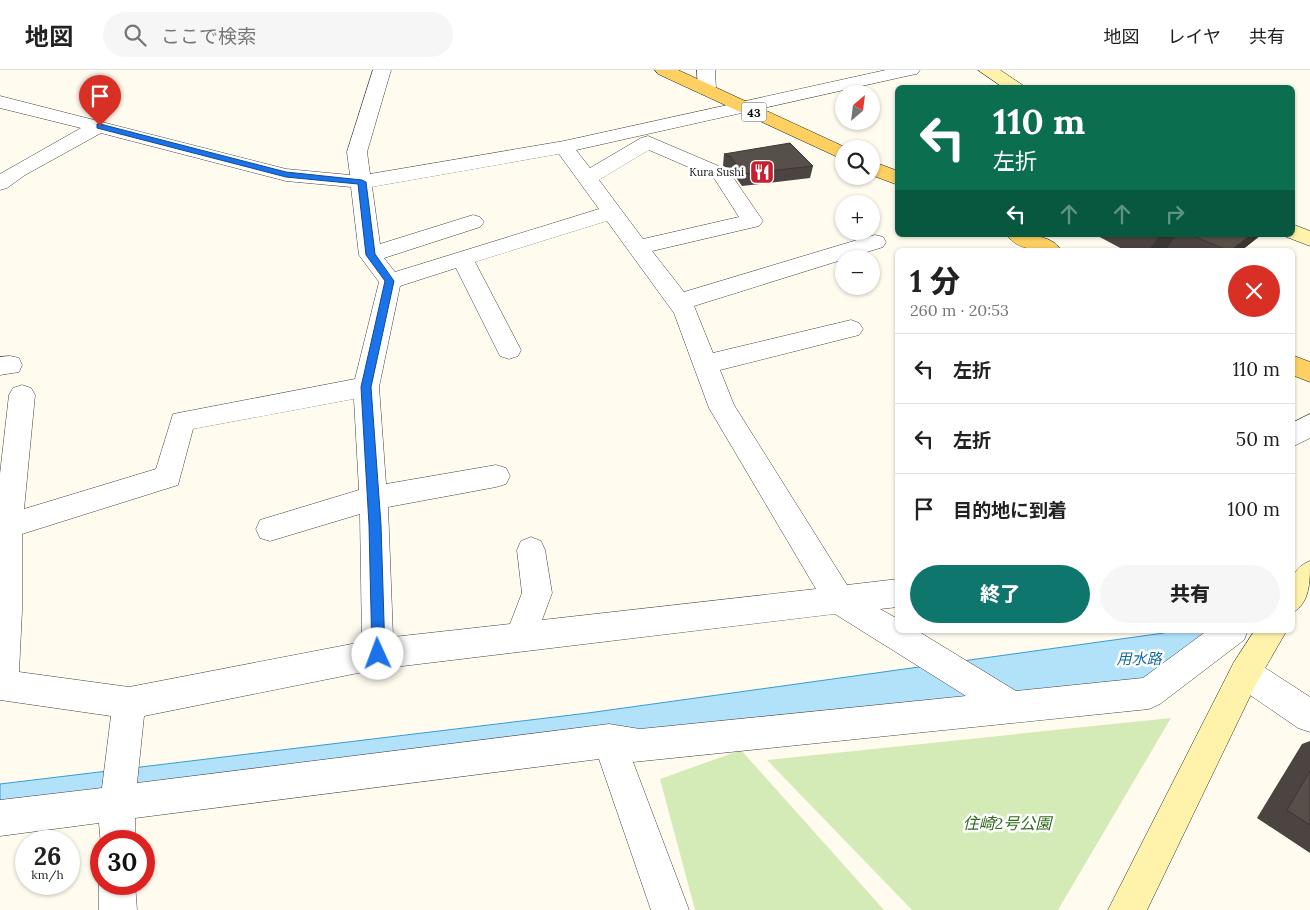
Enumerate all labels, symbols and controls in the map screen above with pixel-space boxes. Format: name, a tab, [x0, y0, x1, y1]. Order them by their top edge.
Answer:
search box	[103, 12, 453, 57]
text: 地図	[25, 21, 73, 52]
icon: search	[121, 21, 149, 49]
text: ここで検索	[161, 24, 256, 48]
text: 地図	[1104, 25, 1140, 48]
text: レイヤ	[1168, 25, 1221, 48]
text: 共有	[1249, 25, 1285, 48]
pin	[79, 75, 121, 126]
icon: arrive	[86, 82, 114, 110]
north arrow	[835, 85, 880, 130]
map controls	[835, 85, 880, 295]
text: 110 m	[993, 99, 1085, 144]
road number: 43	[742, 102, 766, 122]
icon: left	[910, 105, 975, 170]
button: search	[835, 140, 880, 185]
text: 左折	[993, 147, 1037, 175]
restaurant icon: Kura Sushi	[749, 159, 775, 185]
place label: Kura Sushi	[689, 165, 744, 179]
button: +	[835, 195, 880, 240]
icon: left	[1002, 200, 1030, 228]
icon: ahead	[1055, 200, 1083, 228]
icon: ahead	[1108, 200, 1136, 228]
icon: right	[1161, 200, 1189, 228]
button: −	[835, 250, 880, 295]
text: 1 分	[910, 262, 960, 300]
button: close	[1228, 265, 1280, 317]
text: 260 m · 20:53	[910, 300, 1009, 320]
icon: left	[910, 355, 938, 383]
text: 110 m	[1232, 357, 1280, 381]
text: 左折	[953, 358, 991, 382]
icon: left	[910, 425, 938, 453]
text: 50 m	[1236, 427, 1280, 451]
text: 左折	[953, 428, 991, 452]
icon: arrive	[910, 495, 938, 523]
text: 100 m	[1228, 497, 1280, 521]
text: 目的地に到着	[953, 498, 1067, 522]
button: 終了	[910, 565, 1090, 623]
button: 共有	[1100, 565, 1280, 623]
position arrow	[351, 627, 403, 679]
water label: 用水路	[1116, 649, 1163, 668]
park label: 住崎2号公園	[963, 813, 1053, 833]
speed limit sign: 30	[90, 830, 155, 895]
text: 26	[34, 840, 61, 872]
text: km/h	[31, 867, 64, 882]

